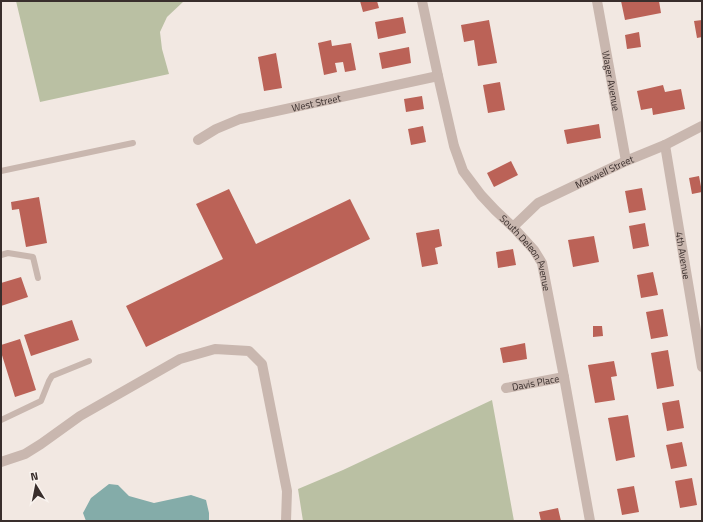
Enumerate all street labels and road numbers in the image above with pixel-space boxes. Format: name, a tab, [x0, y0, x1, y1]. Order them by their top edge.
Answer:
street label: Wager Avenue	[598, 49, 624, 112]
street label: West Street	[290, 90, 343, 116]
street label: Maxwell Street	[573, 152, 636, 192]
street label: South Deleon Avenue	[496, 211, 554, 292]
street label: 4th Avenue	[672, 231, 694, 280]
street label: Davis Place	[511, 371, 561, 395]

